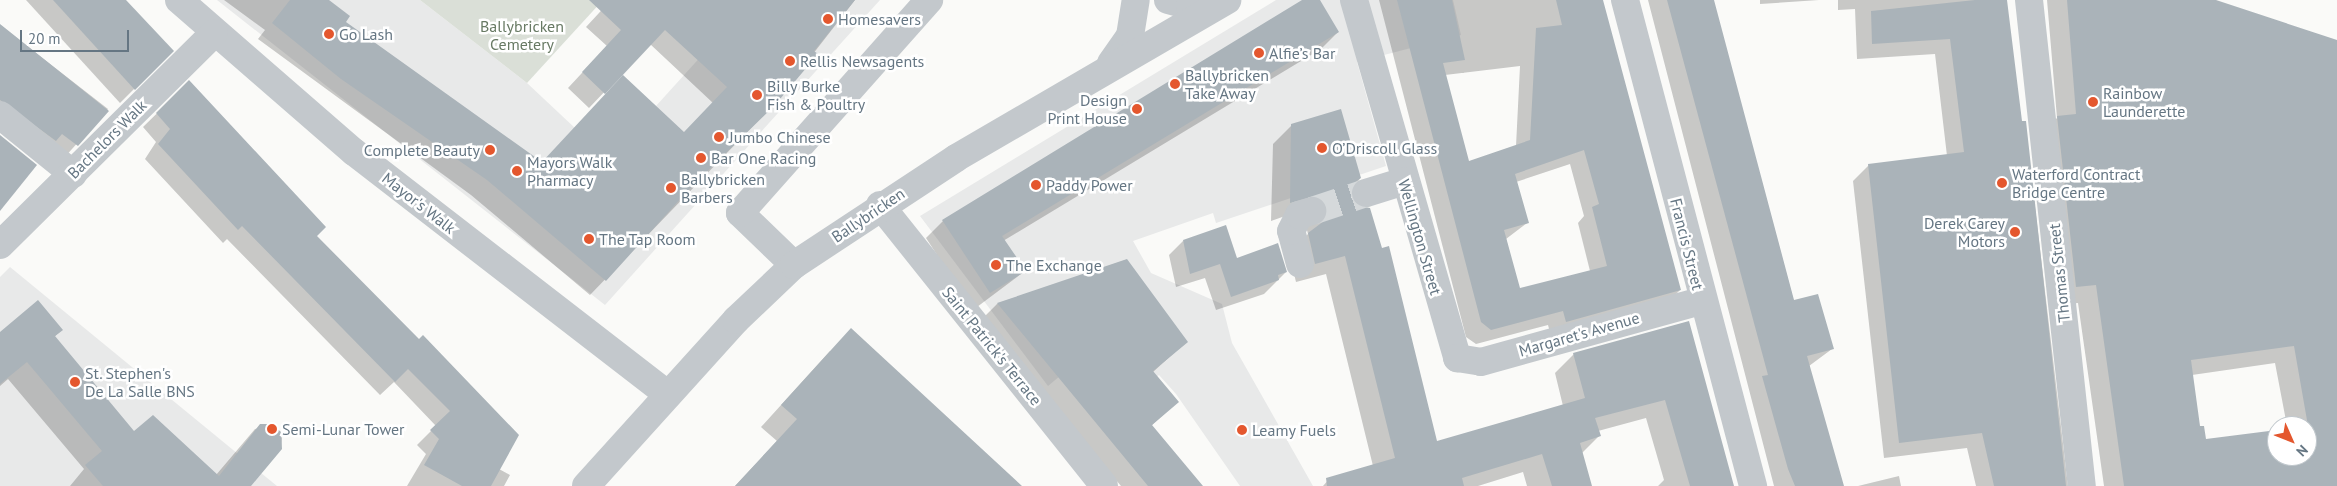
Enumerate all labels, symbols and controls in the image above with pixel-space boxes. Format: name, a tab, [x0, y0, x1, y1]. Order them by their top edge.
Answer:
place label: Homesavers	[838, 9, 921, 29]
marker: Homesavers	[822, 13, 834, 25]
park label: Ballybricken Cemetery	[480, 16, 564, 54]
scale bar	[22, 20, 131, 52]
place label: Go Lash	[339, 24, 393, 44]
marker: Go Lash	[323, 28, 335, 40]
text: 20 m	[28, 29, 61, 48]
place label: Alfie’s Bar	[1269, 43, 1335, 63]
marker: Alfie’s Bar	[1253, 47, 1265, 59]
place label: Rellis Newsagents	[800, 51, 924, 71]
marker: Rellis Newsagents	[784, 55, 796, 67]
place label: Ballybricken Take Away	[1185, 65, 1269, 103]
place label: Billy Burke Fish & Poultry	[767, 76, 865, 114]
marker: Ballybricken Take Away	[1169, 78, 1181, 90]
place label: Rainbow Launderette	[2103, 83, 2185, 121]
marker: Billy Burke Fish & Poultry	[751, 89, 763, 101]
place label: Design Print House	[1048, 90, 1127, 128]
street label: Bachelors Walk	[63, 95, 151, 183]
marker: Rainbow Launderette	[2087, 96, 2099, 108]
marker: Design Print House	[1131, 103, 1143, 115]
place label: Jumbo Chinese	[729, 127, 831, 147]
marker: Jumbo Chinese	[713, 131, 725, 143]
place label: O’Driscoll Glass	[1332, 138, 1437, 158]
place label: Complete Beauty	[364, 140, 480, 160]
marker: O’Driscoll Glass	[1316, 142, 1328, 154]
marker: Complete Beauty	[484, 144, 496, 156]
place label: Bar One Racing	[711, 148, 816, 168]
place label: Mayors Walk Pharmacy	[527, 152, 613, 190]
marker: Bar One Racing	[695, 152, 707, 164]
place label: Waterford Contract Bridge Centre	[2012, 164, 2141, 202]
marker: Mayors Walk Pharmacy	[511, 165, 523, 177]
street label: Mayor's Walk	[378, 168, 460, 238]
place label: Ballybricken Barbers	[681, 169, 765, 207]
place label: Paddy Power	[1046, 175, 1133, 195]
street label: Wellington Street	[1394, 177, 1446, 297]
marker: Waterford Contract Bridge Centre	[1996, 177, 2008, 189]
marker: Paddy Power	[1030, 179, 1042, 191]
marker: Ballybricken Barbers	[665, 182, 677, 194]
street label: Ballybricken	[828, 184, 908, 246]
street label: Francis Street	[1666, 196, 1708, 292]
place label: Derek Carey Motors	[1923, 213, 2005, 251]
street label: Thomas Street	[2044, 223, 2074, 323]
marker: Derek Carey Motors	[2009, 226, 2021, 238]
place label: The Tap Room	[599, 229, 696, 249]
marker: The Tap Room	[583, 233, 595, 245]
place label: The Exchange	[1006, 255, 1102, 275]
marker: The Exchange	[990, 259, 1002, 271]
street label: Saint Patrick's Terrace	[938, 283, 1046, 409]
street label: Margaret's Avenue	[1516, 308, 1642, 360]
place label: St. Stephen's De La Salle BNS	[85, 363, 195, 401]
marker: St. Stephen's De La Salle BNS	[69, 376, 81, 388]
north arrow	[2267, 416, 2317, 466]
place label: Semi-Lunar Tower	[282, 419, 405, 439]
place label: Leamy Fuels	[1252, 420, 1337, 440]
marker: Semi-Lunar Tower	[266, 423, 278, 435]
marker: Leamy Fuels	[1236, 424, 1248, 436]
text: N	[2292, 441, 2312, 460]

